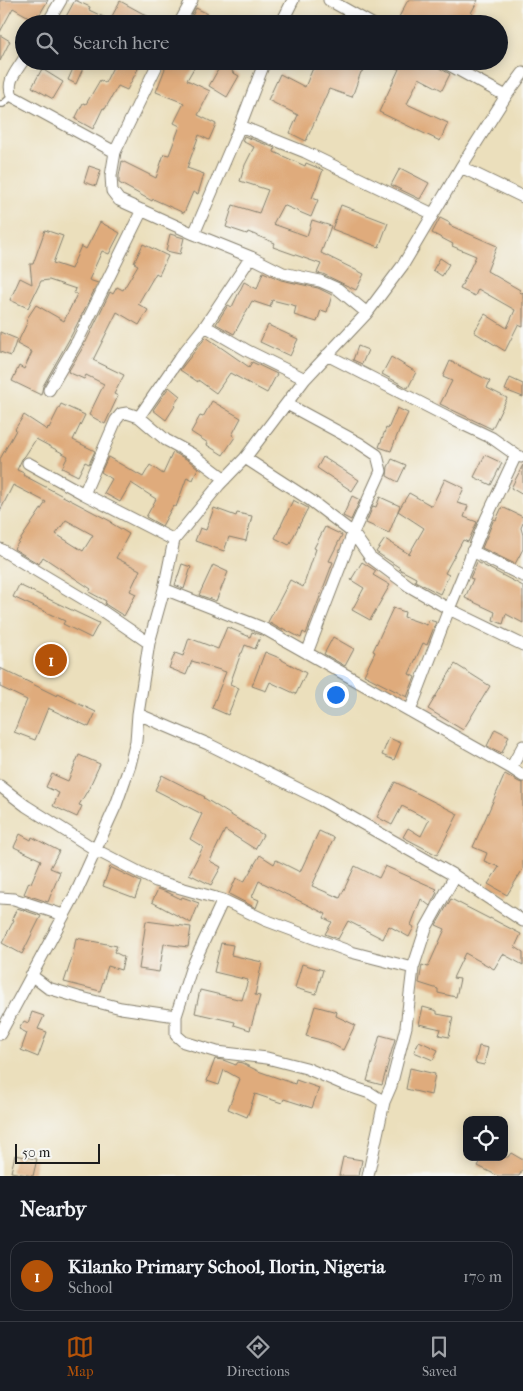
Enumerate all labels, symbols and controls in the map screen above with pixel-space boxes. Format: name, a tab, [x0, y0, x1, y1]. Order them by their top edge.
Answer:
search box	[15, 15, 508, 70]
icon: search	[33, 29, 61, 57]
text: Search here	[73, 32, 169, 54]
pin: 1	[35, 641, 67, 679]
your location	[323, 682, 349, 708]
map controls	[463, 1116, 508, 1161]
button: locate	[463, 1116, 508, 1161]
scale bar	[15, 1141, 100, 1164]
text: 50 m	[22, 1144, 50, 1161]
text: Nearby	[20, 1197, 86, 1221]
text: Kilanko Primary School, Ilorin, Nigeria	[68, 1256, 385, 1278]
text: 1	[34, 1267, 40, 1286]
text: 170 m	[463, 1267, 502, 1286]
text: School	[68, 1278, 113, 1297]
tab: Map	[66, 1333, 94, 1380]
tab: Directions	[227, 1333, 290, 1380]
tab: Saved	[422, 1333, 457, 1380]

